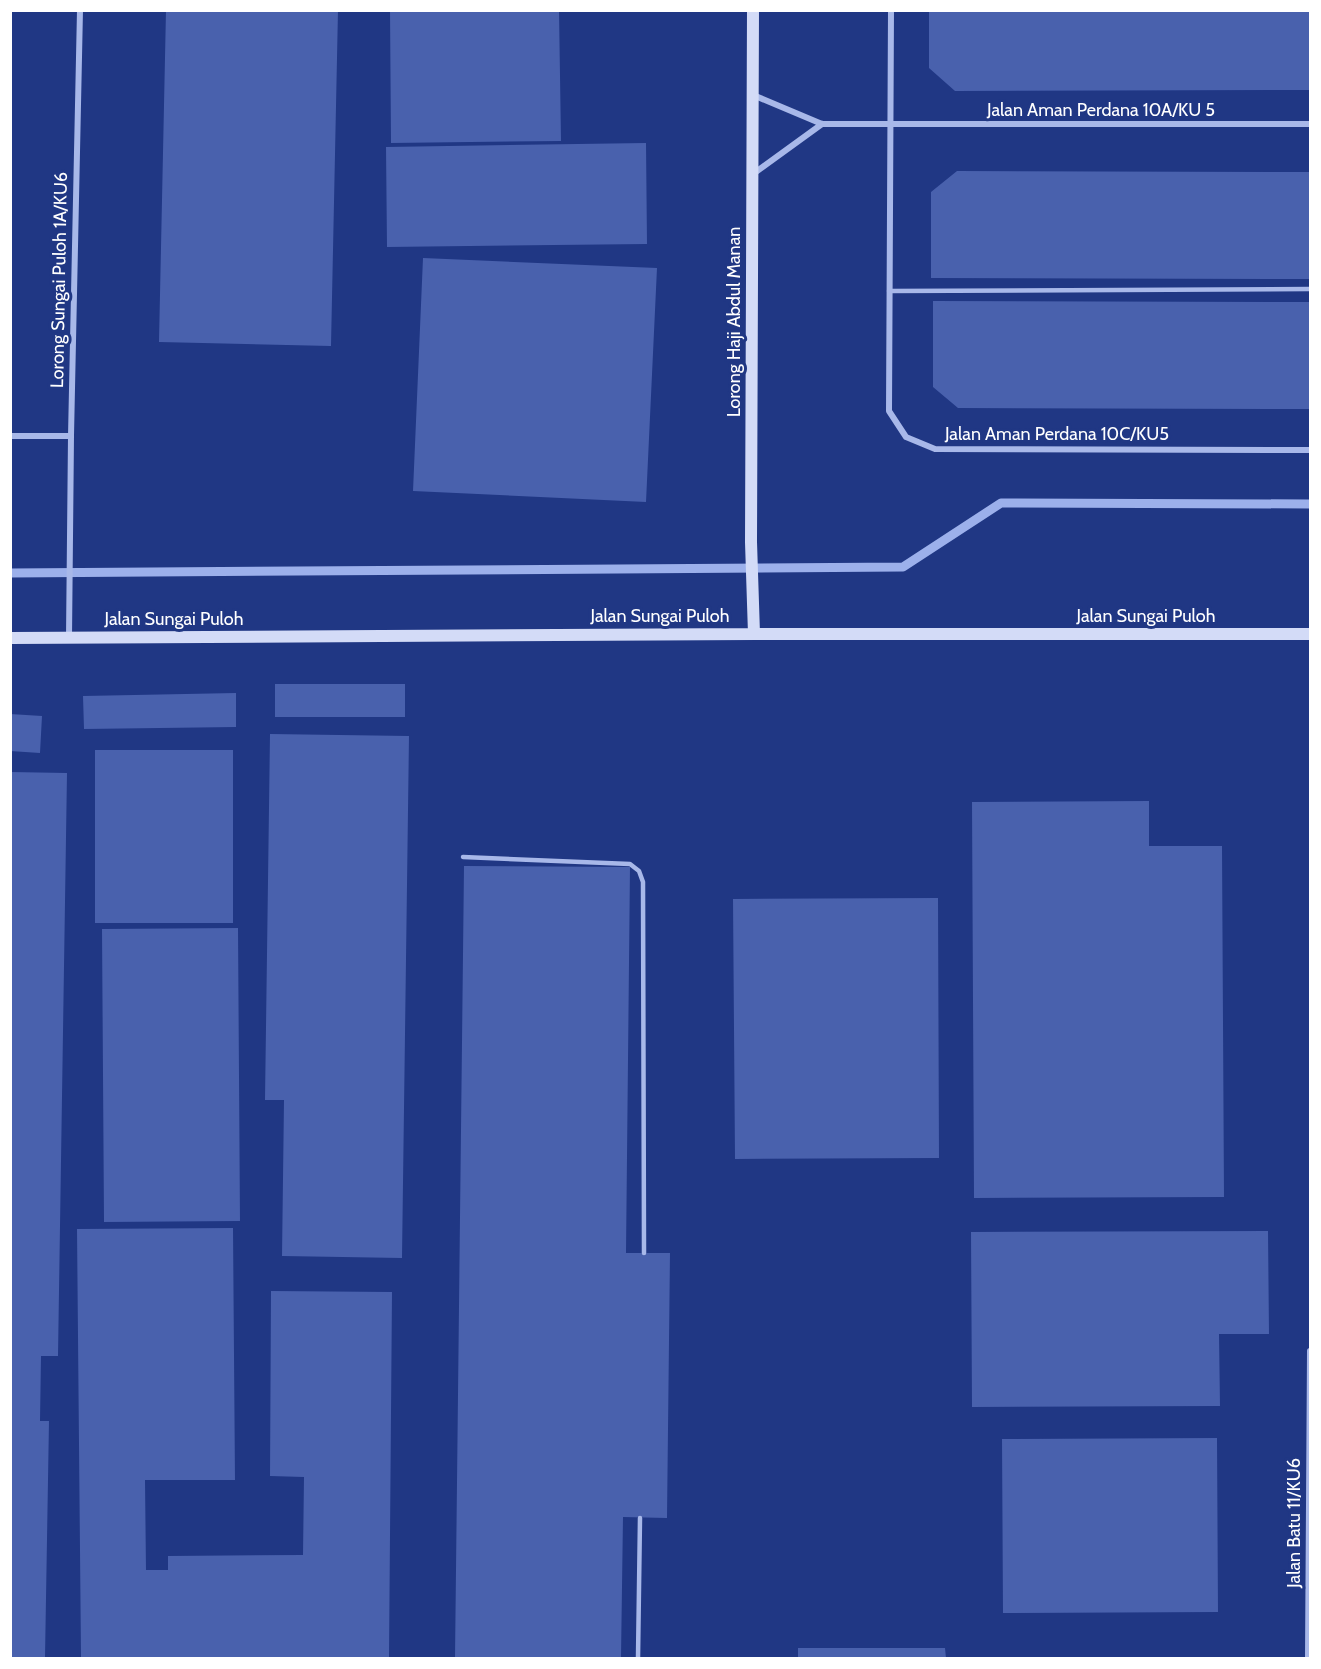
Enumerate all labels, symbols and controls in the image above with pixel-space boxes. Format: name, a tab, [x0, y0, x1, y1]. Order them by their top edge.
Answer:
street label: Jalan Aman Perdana 10A/KU 5	[986, 99, 1215, 121]
street label: Lorong Sungai Puloh 1A/KU6	[46, 172, 72, 388]
street label: Lorong Haji Abdul Manan	[723, 227, 745, 417]
street label: Jalan Aman Perdana 10C/KU5	[944, 423, 1169, 445]
street label: Jalan Sungai Puloh	[590, 605, 729, 627]
street label: Jalan Sungai Puloh	[1076, 605, 1215, 627]
street label: Jalan Sungai Puloh	[104, 608, 243, 630]
street label: Jalan Batu 11/KU6	[1283, 1458, 1305, 1589]

